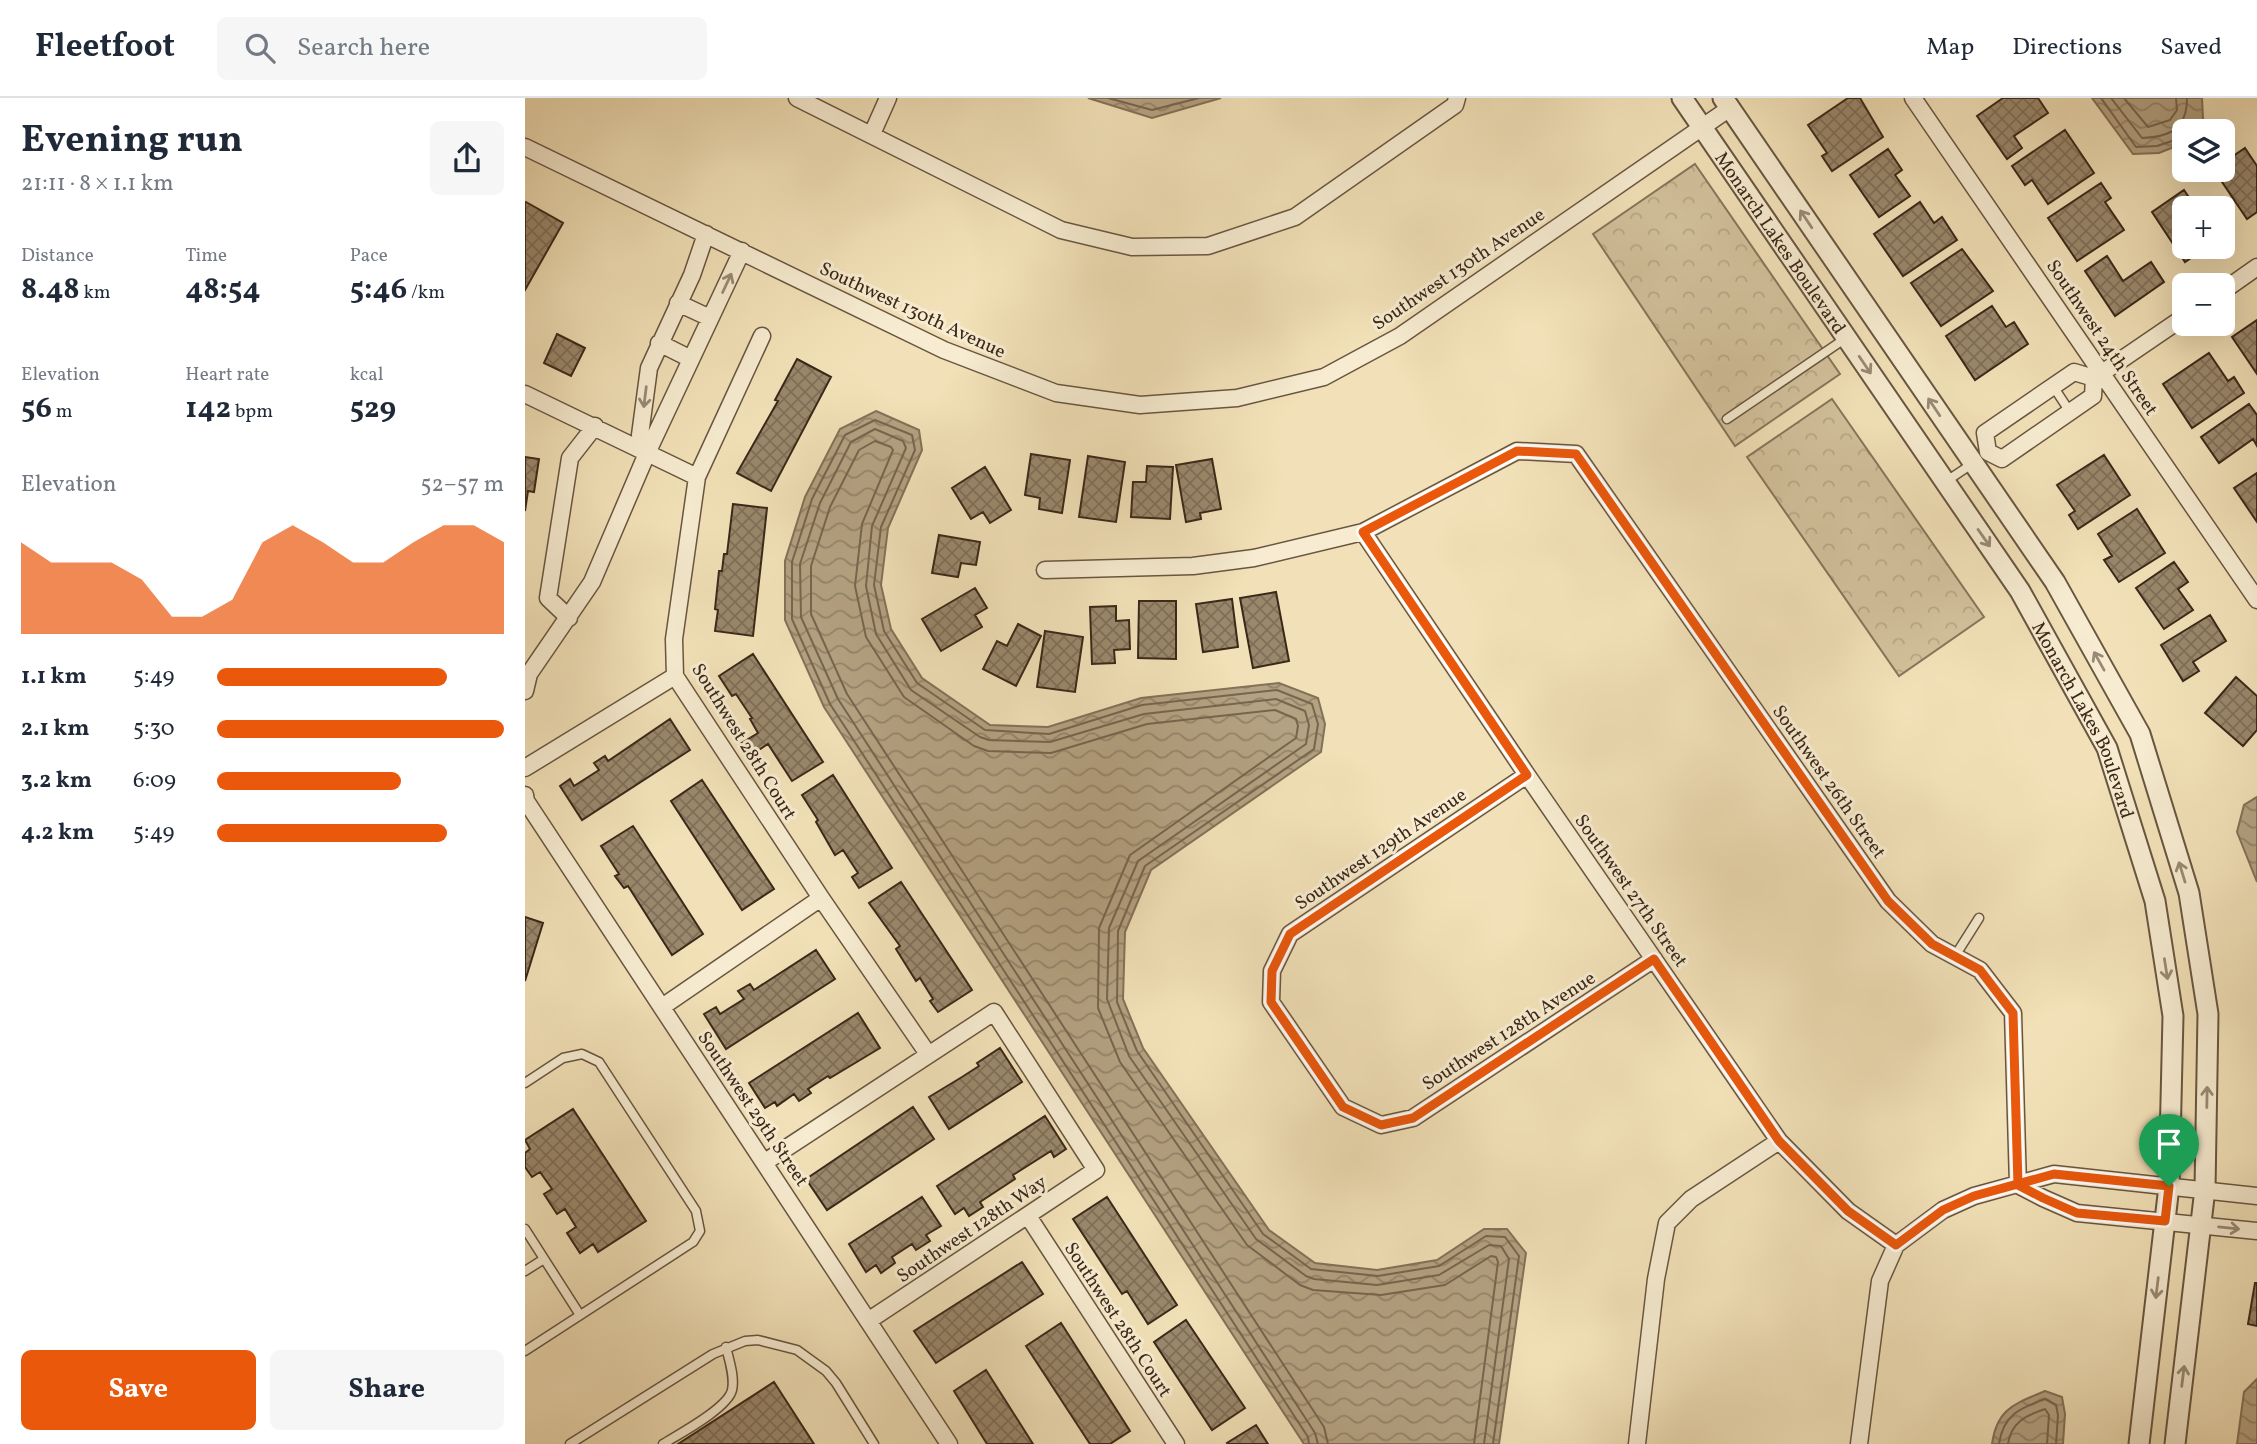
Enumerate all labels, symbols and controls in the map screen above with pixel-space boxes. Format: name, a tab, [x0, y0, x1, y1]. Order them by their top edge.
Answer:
search box	[217, 17, 707, 80]
text: Fleetfoot	[35, 25, 175, 71]
icon: search	[241, 29, 279, 67]
text: Search here	[297, 30, 430, 66]
text: Map	[1926, 31, 1974, 65]
text: Directions	[2012, 31, 2122, 65]
text: Saved	[2160, 31, 2222, 65]
text: Evening run	[21, 115, 243, 168]
map controls	[2172, 119, 2235, 336]
button: layers	[2172, 119, 2235, 182]
button: share	[430, 121, 504, 195]
street label: Monarch Lakes Boulevard	[1708, 147, 1851, 340]
text: 21:11 · 8 × 1.1 km	[21, 168, 174, 200]
button: +	[2172, 196, 2235, 259]
street label: Southwest 130th Avenue	[1368, 202, 1550, 337]
one-way arrow	[1799, 210, 1813, 229]
text: Distance	[21, 243, 94, 269]
text: Time	[185, 243, 227, 269]
text: Pace	[350, 243, 388, 269]
street label: Southwest 24th Street	[2039, 255, 2164, 422]
street label: Southwest 130th Avenue	[815, 256, 1010, 365]
text: 8.48	[21, 269, 80, 311]
text: 48:54	[185, 269, 261, 311]
text: 5:46	[350, 269, 407, 311]
one-way arrow	[721, 273, 734, 294]
button: −	[2172, 273, 2235, 336]
text: km	[80, 280, 111, 306]
text: /km	[407, 280, 445, 306]
one-way arrow	[1858, 355, 1872, 374]
text: Elevation	[21, 362, 100, 388]
text: Heart rate	[185, 362, 269, 388]
text: kcal	[350, 362, 383, 388]
one-way arrow	[639, 385, 652, 408]
text: 56	[21, 388, 52, 430]
text: 142	[185, 388, 231, 430]
text: 529	[350, 388, 396, 430]
one-way arrow	[1927, 398, 1941, 417]
text: m	[52, 399, 73, 425]
text: bpm	[231, 399, 273, 425]
text: Elevation	[21, 469, 117, 501]
text: 52–57 m	[420, 469, 504, 501]
one-way arrow	[1977, 528, 1991, 547]
street label: Monarch Lakes Boulevard	[2024, 617, 2139, 822]
one-way arrow	[2092, 651, 2105, 672]
street label: Southwest 28th Court	[685, 659, 802, 826]
text: 1.1 km	[21, 661, 87, 693]
text: 5:49	[133, 661, 174, 693]
street label: Southwest 26th Street	[1765, 700, 1891, 864]
text: 2.1 km	[21, 713, 90, 745]
text: 5:30	[133, 713, 175, 745]
text: 3.2 km	[21, 765, 92, 797]
text: 6:09	[133, 765, 176, 797]
street label: Southwest 129th Avenue	[1290, 782, 1472, 917]
street label: Southwest 27th Street	[1568, 809, 1693, 973]
text: 4.2 km	[21, 817, 94, 849]
text: 5:49	[133, 817, 174, 849]
one-way arrow	[2175, 861, 2188, 883]
one-way arrow	[2159, 957, 2172, 980]
street label: Southwest 128th Avenue	[1417, 966, 1601, 1098]
street label: Southwest 29th Street	[691, 1026, 814, 1192]
one-way arrow	[2200, 1085, 2213, 1108]
pin	[2139, 1114, 2199, 1186]
icon: arrive	[2150, 1125, 2188, 1163]
street label: Southwest 128th Way	[892, 1170, 1052, 1290]
one-way arrow	[2217, 1222, 2240, 1235]
street label: Southwest 28th Court	[1057, 1237, 1177, 1403]
one-way arrow	[2151, 1277, 2164, 1299]
button: Save	[21, 1350, 256, 1430]
button: Share	[270, 1350, 504, 1430]
one-way arrow	[2176, 1365, 2189, 1388]

